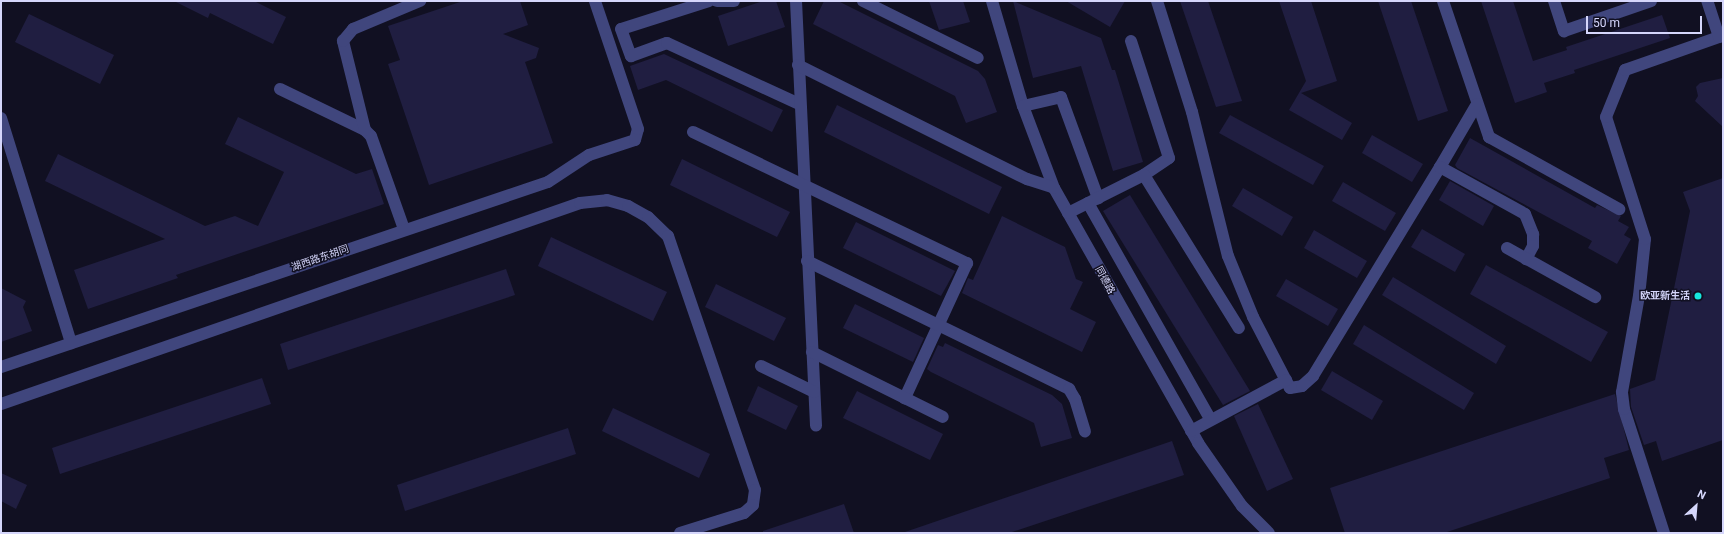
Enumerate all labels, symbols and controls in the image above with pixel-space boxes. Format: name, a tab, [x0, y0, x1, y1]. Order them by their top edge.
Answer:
scale bar	[1588, 8, 1704, 34]
text: 50 m	[1593, 16, 1620, 30]
street label: 湖西路东胡同	[290, 243, 350, 273]
street label: 同德路	[1092, 264, 1118, 296]
place label: 欧亚新生活	[1640, 290, 1690, 302]
marker: 欧亚新生活	[1693, 291, 1703, 301]
north arrow	[1676, 486, 1716, 526]
text: N	[1695, 487, 1708, 502]

